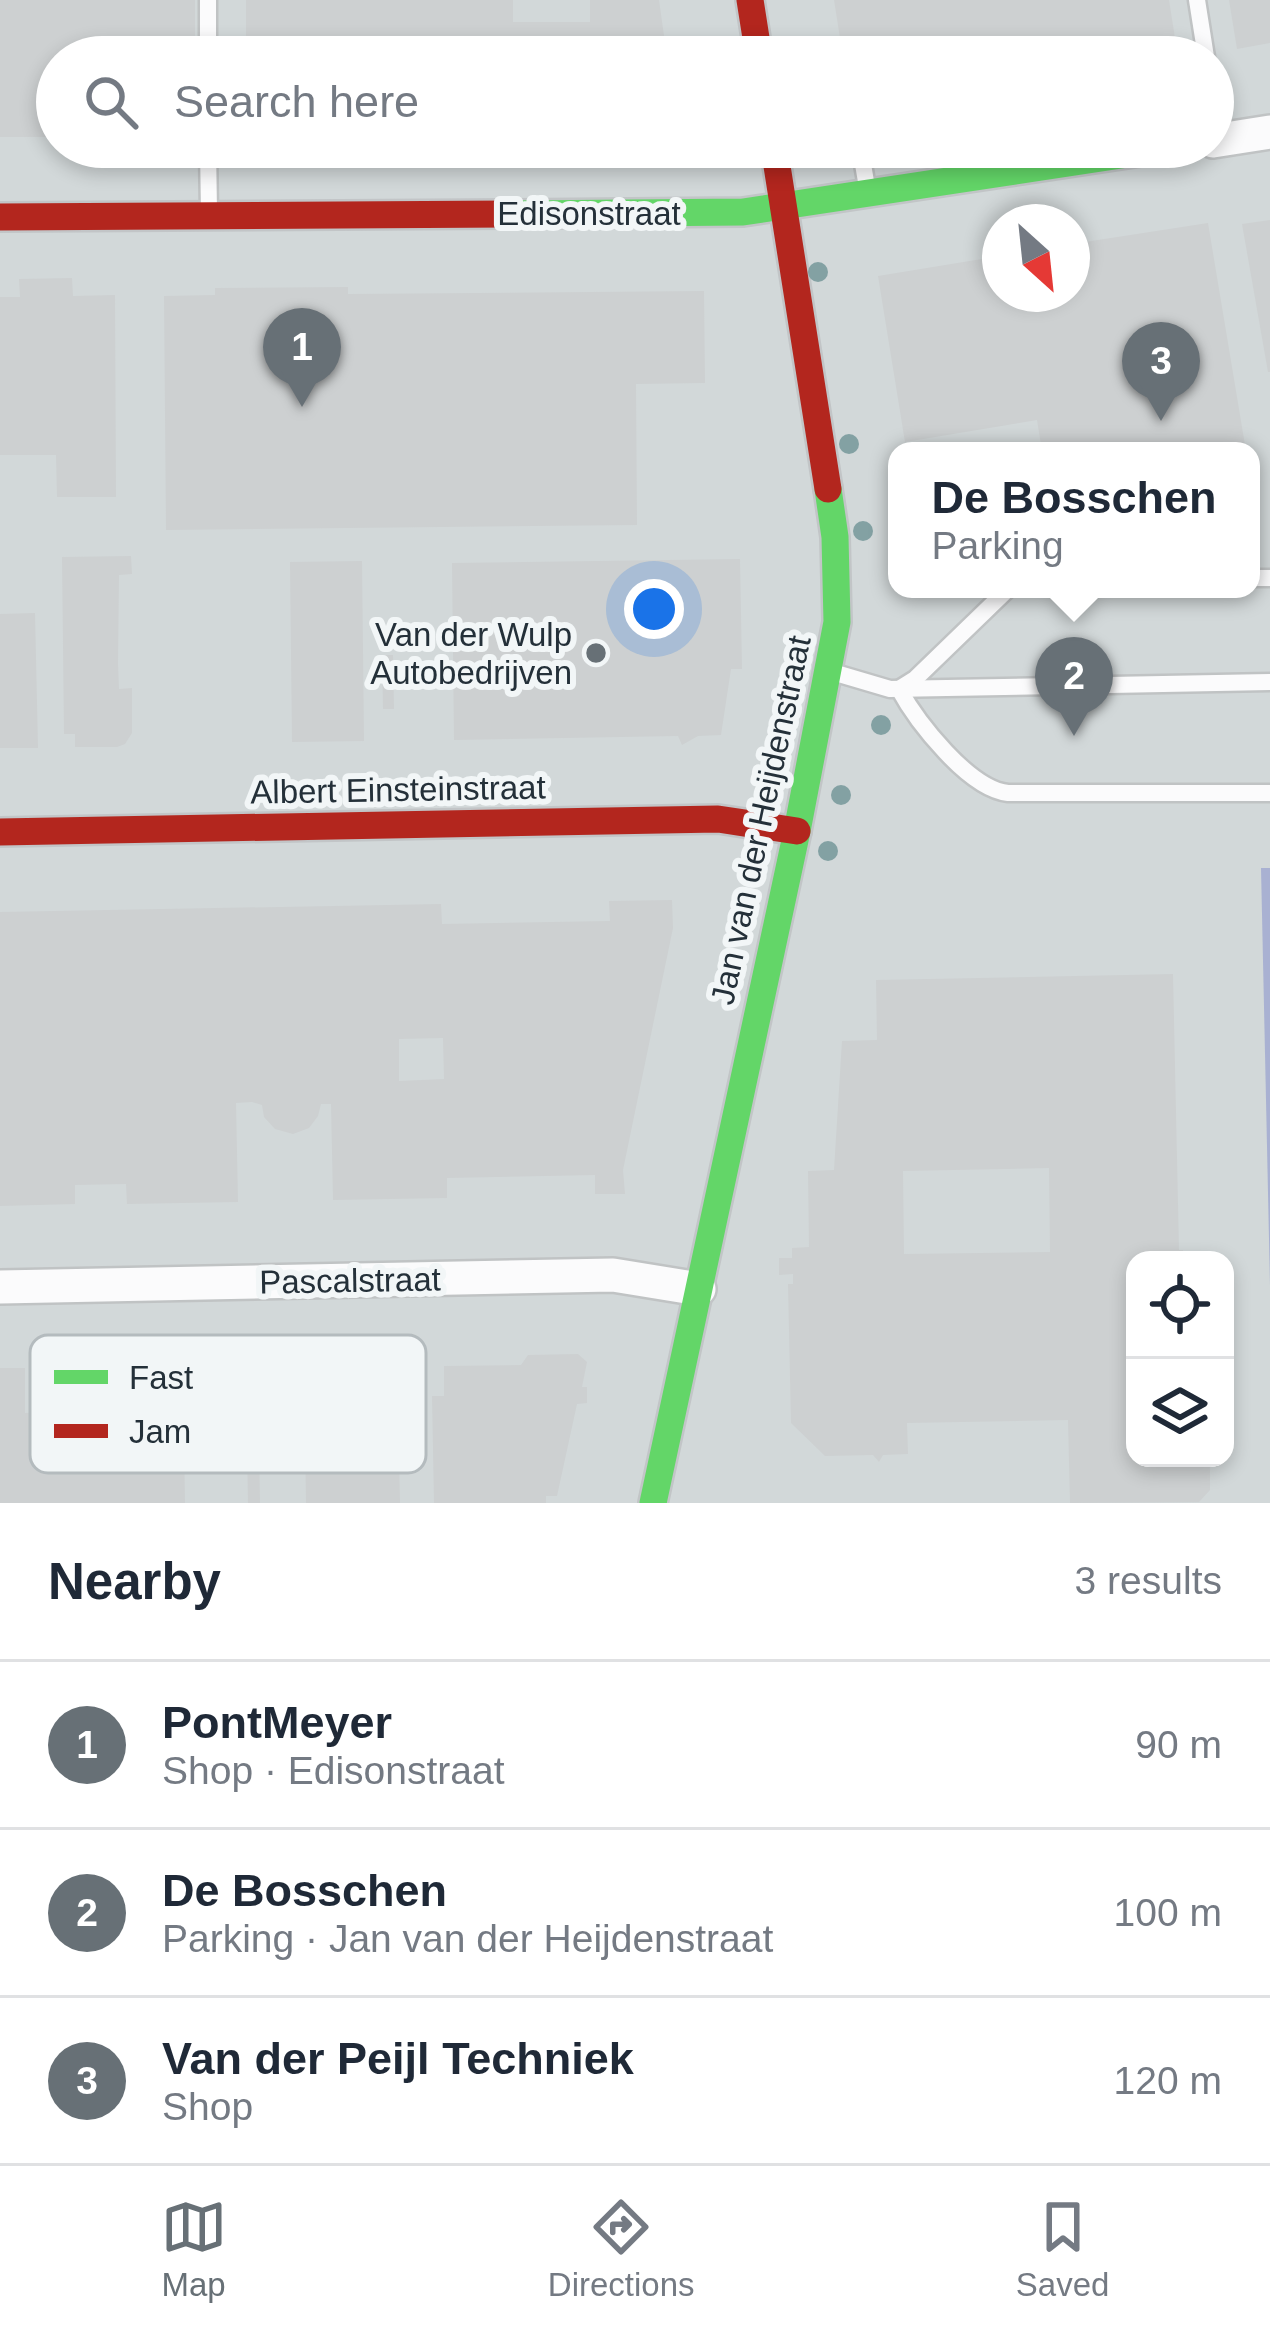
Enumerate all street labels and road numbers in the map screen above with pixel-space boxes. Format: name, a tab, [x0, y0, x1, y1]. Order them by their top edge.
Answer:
street label: Edisonstraat	[497, 195, 681, 232]
street label: Jan van der Heijdenstraat	[703, 632, 818, 1008]
street label: Albert Einsteinstraat	[250, 768, 546, 811]
street label: Pascalstraat	[259, 1260, 441, 1301]

